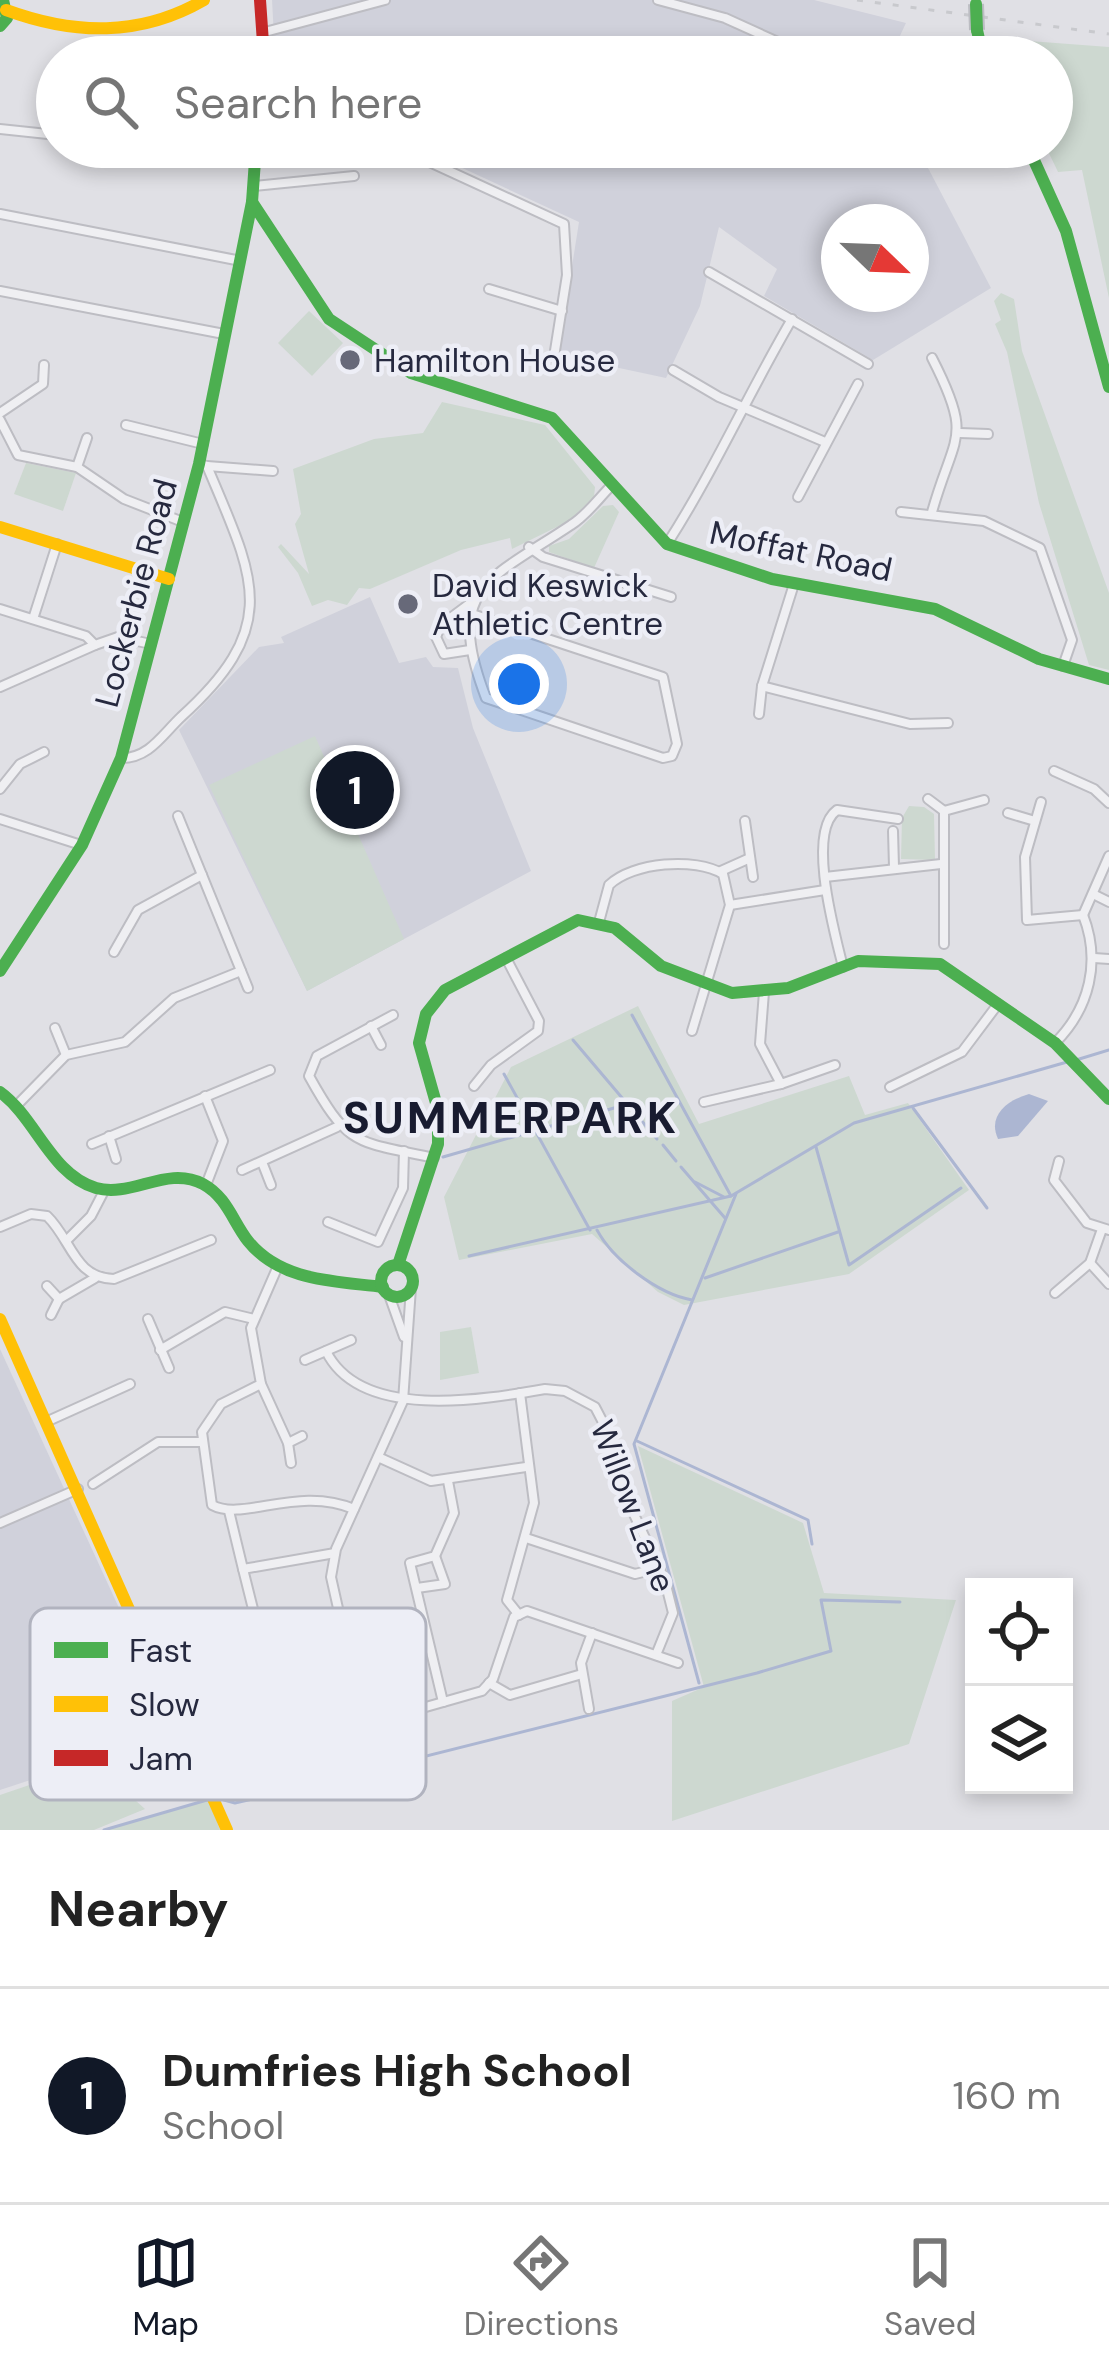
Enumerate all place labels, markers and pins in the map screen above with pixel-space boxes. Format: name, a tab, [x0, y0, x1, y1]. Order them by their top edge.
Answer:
place label: Hamilton House	[374, 339, 615, 382]
marker: Hamilton House	[337, 347, 363, 373]
place label: David Keswick Athletic Centre	[432, 564, 663, 645]
marker: David Keswick Athletic Centre	[395, 591, 421, 617]
pin: 1	[316, 745, 394, 835]

